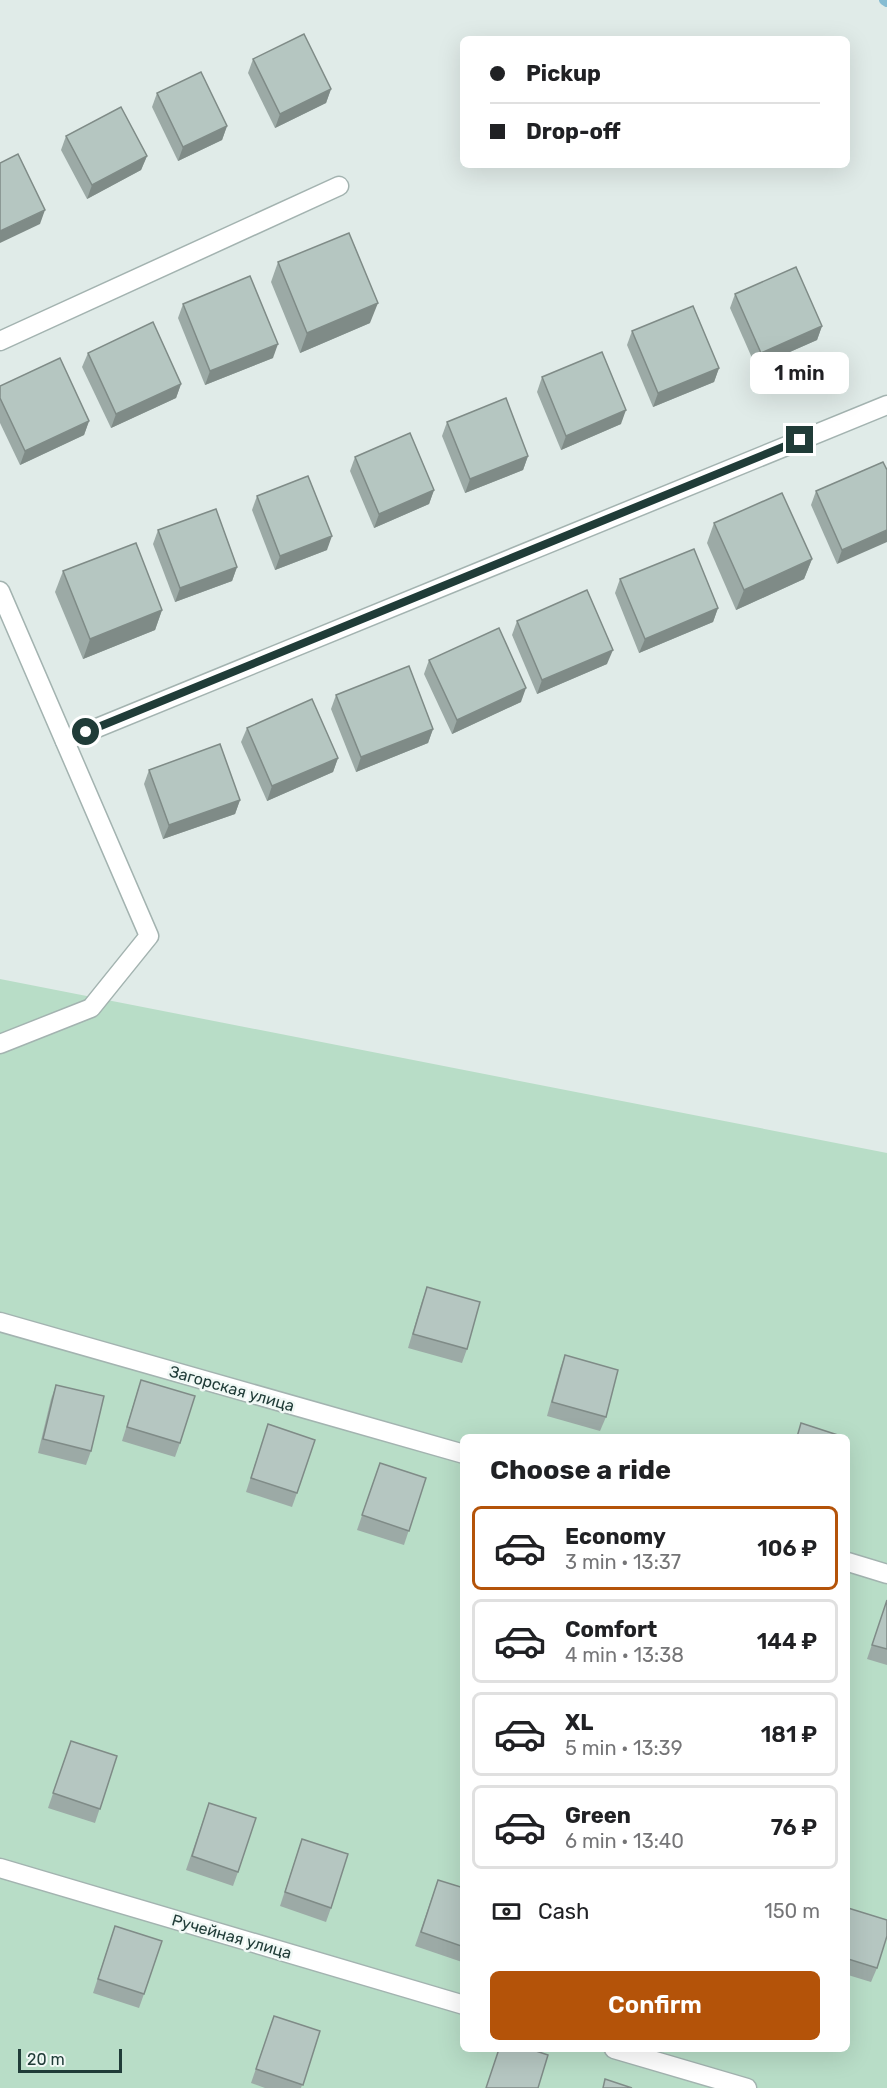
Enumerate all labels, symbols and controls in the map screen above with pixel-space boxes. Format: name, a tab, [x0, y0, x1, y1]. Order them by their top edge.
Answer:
text: Pickup	[526, 60, 601, 87]
text: Drop-off	[526, 118, 621, 145]
callout: 1 min	[750, 353, 850, 395]
text: 1 min	[774, 361, 825, 385]
route end	[786, 426, 813, 453]
route start	[72, 718, 99, 745]
street label: Загорская улица	[167, 1362, 297, 1415]
text: Choose a ride	[490, 1454, 671, 1486]
icon: car	[493, 1521, 547, 1575]
text: Economy	[565, 1523, 666, 1550]
text: 106 ₽	[757, 1535, 817, 1562]
text: 3 min · 13:37	[565, 1550, 681, 1574]
icon: car	[493, 1614, 547, 1668]
text: Comfort	[565, 1616, 657, 1643]
text: 144 ₽	[757, 1628, 817, 1655]
text: 4 min · 13:38	[565, 1643, 684, 1667]
icon: car	[493, 1707, 547, 1761]
text: XL	[565, 1709, 593, 1736]
text: 181 ₽	[761, 1721, 817, 1748]
text: 5 min · 13:39	[565, 1736, 683, 1760]
icon: car	[493, 1800, 547, 1854]
text: Green	[565, 1802, 631, 1829]
text: 76 ₽	[771, 1814, 817, 1841]
text: 6 min · 13:40	[565, 1829, 684, 1853]
icon: cash	[490, 1895, 523, 1928]
text: Cash	[538, 1898, 589, 1925]
text: 150 m	[764, 1899, 820, 1923]
street label: Ручейная улица	[170, 1910, 294, 1963]
button: Confirm	[490, 1971, 820, 2040]
scale bar	[18, 2046, 122, 2074]
text: 20 m	[27, 2050, 65, 2069]

